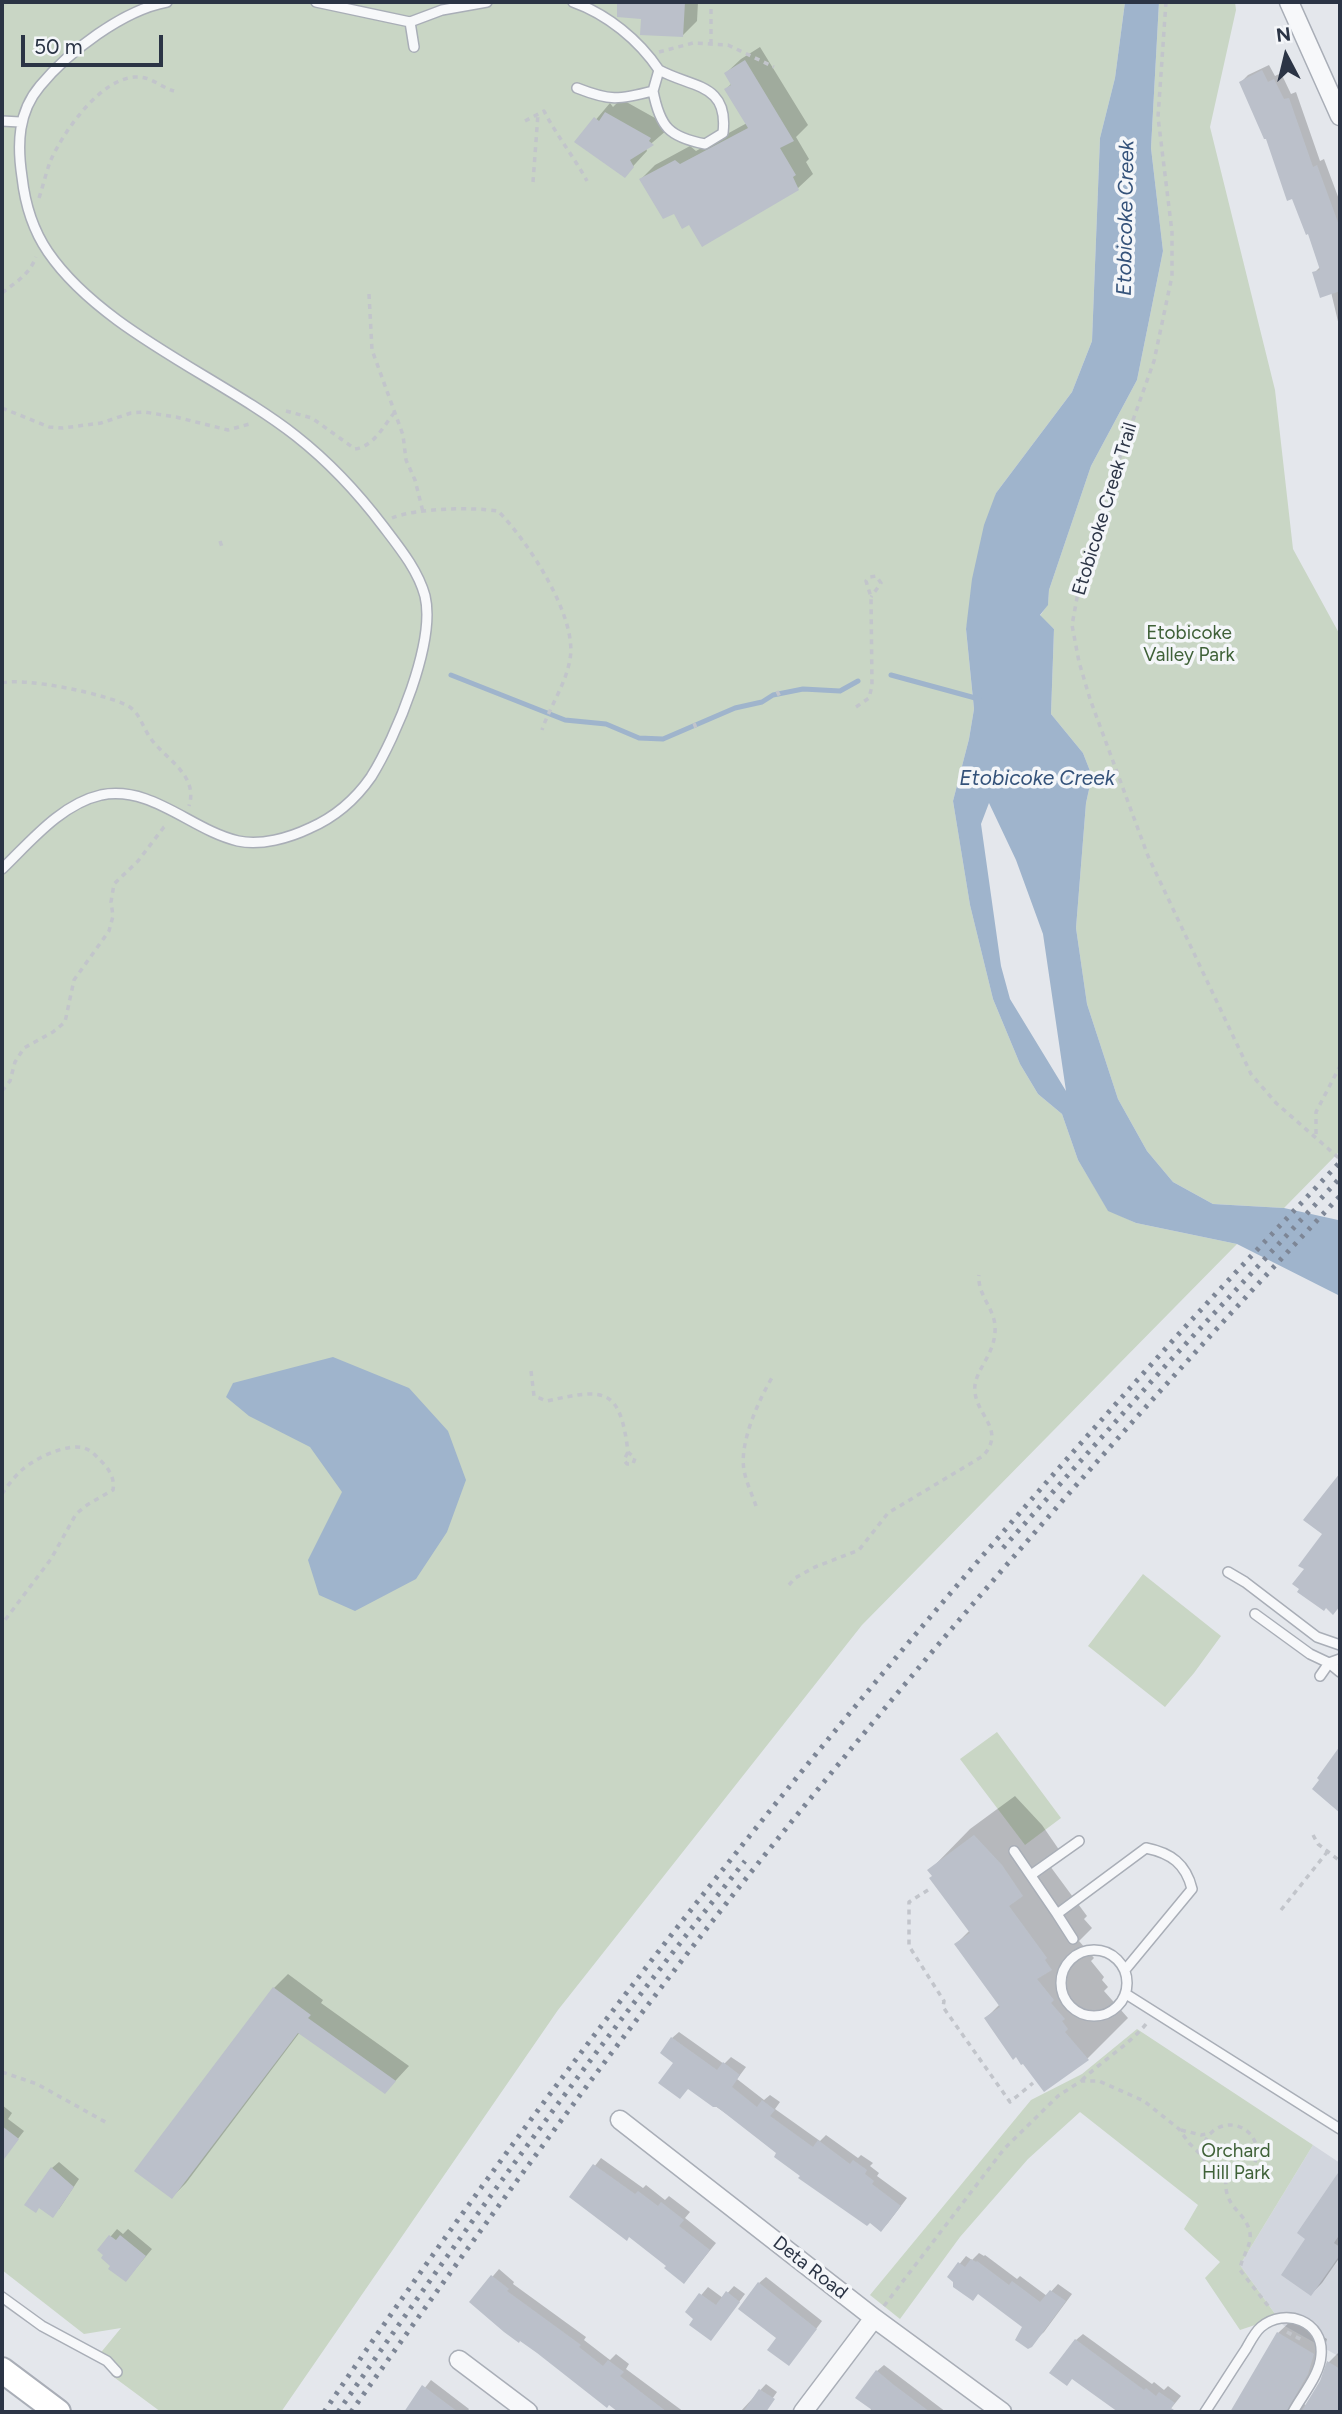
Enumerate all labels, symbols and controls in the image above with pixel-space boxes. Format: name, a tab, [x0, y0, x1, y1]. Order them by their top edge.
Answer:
scale bar	[24, 21, 166, 65]
north arrow	[1251, 21, 1321, 91]
text: N	[1275, 22, 1292, 47]
text: 50 m	[34, 34, 83, 59]
water label: Etobicoke Creek	[1112, 140, 1140, 296]
street label: Etobicoke Creek Trail	[1068, 420, 1142, 598]
park label: Etobicoke Valley Park	[1143, 622, 1235, 666]
water label: Etobicoke Creek	[959, 766, 1115, 792]
park label: Orchard Hill Park	[1201, 2140, 1271, 2184]
street label: Deta Road	[768, 2232, 852, 2304]

